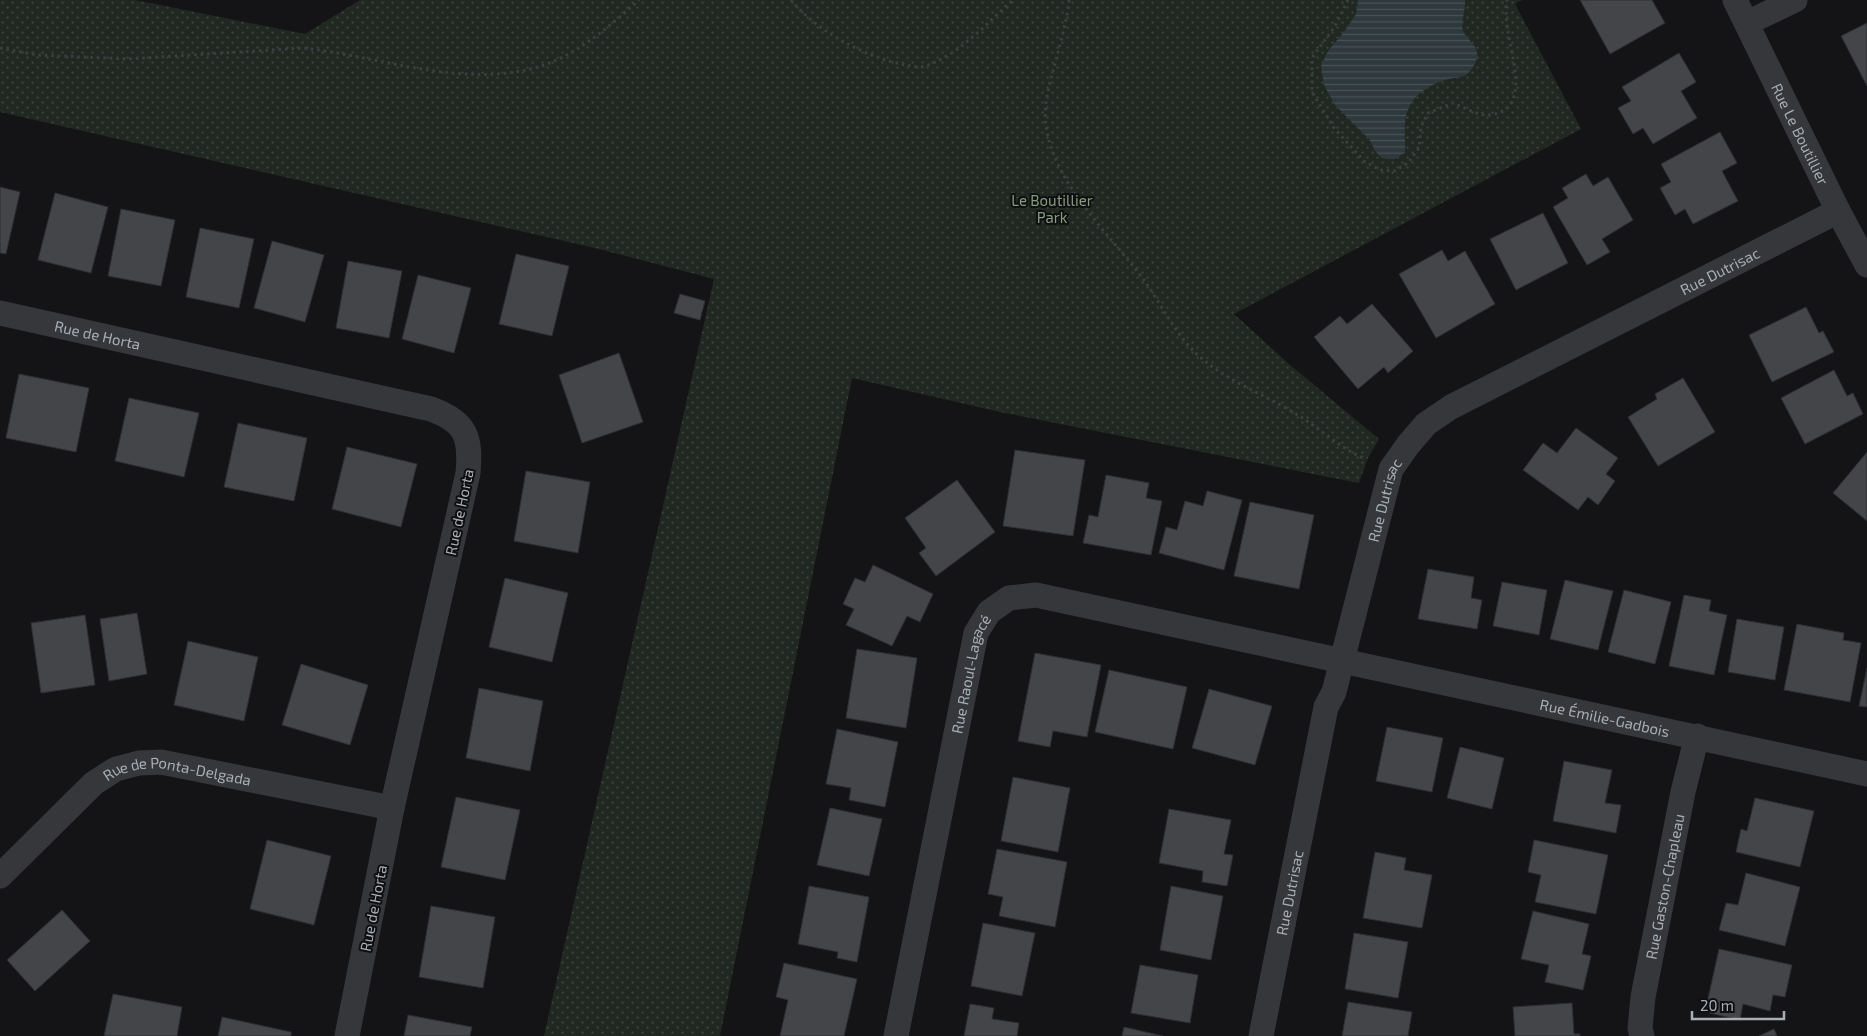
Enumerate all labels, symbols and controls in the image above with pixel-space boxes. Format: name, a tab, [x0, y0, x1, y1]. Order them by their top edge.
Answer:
street label: Rue Le Boutillier	[1768, 80, 1833, 188]
park label: Le Boutillier Park	[1011, 191, 1093, 226]
street label: Rue Dutrisac	[1677, 243, 1762, 298]
street label: Rue de Horta	[53, 316, 142, 353]
street label: Rue Dutrisac	[1364, 454, 1405, 544]
street label: Rue de Horta	[441, 467, 477, 557]
street label: Rue Raoul-Lagacé	[947, 611, 994, 735]
street label: Rue Émilie-Gadbois	[1538, 695, 1671, 740]
street label: Rue de Ponta-Delgada	[99, 753, 253, 789]
street label: Rue Gaston-Chapleau	[1642, 812, 1688, 961]
street label: Rue Dutrisac	[1272, 849, 1307, 937]
street label: Rue de Horta	[356, 863, 390, 953]
scale bar	[1692, 988, 1784, 1020]
text: 20 m	[1700, 996, 1734, 1014]

